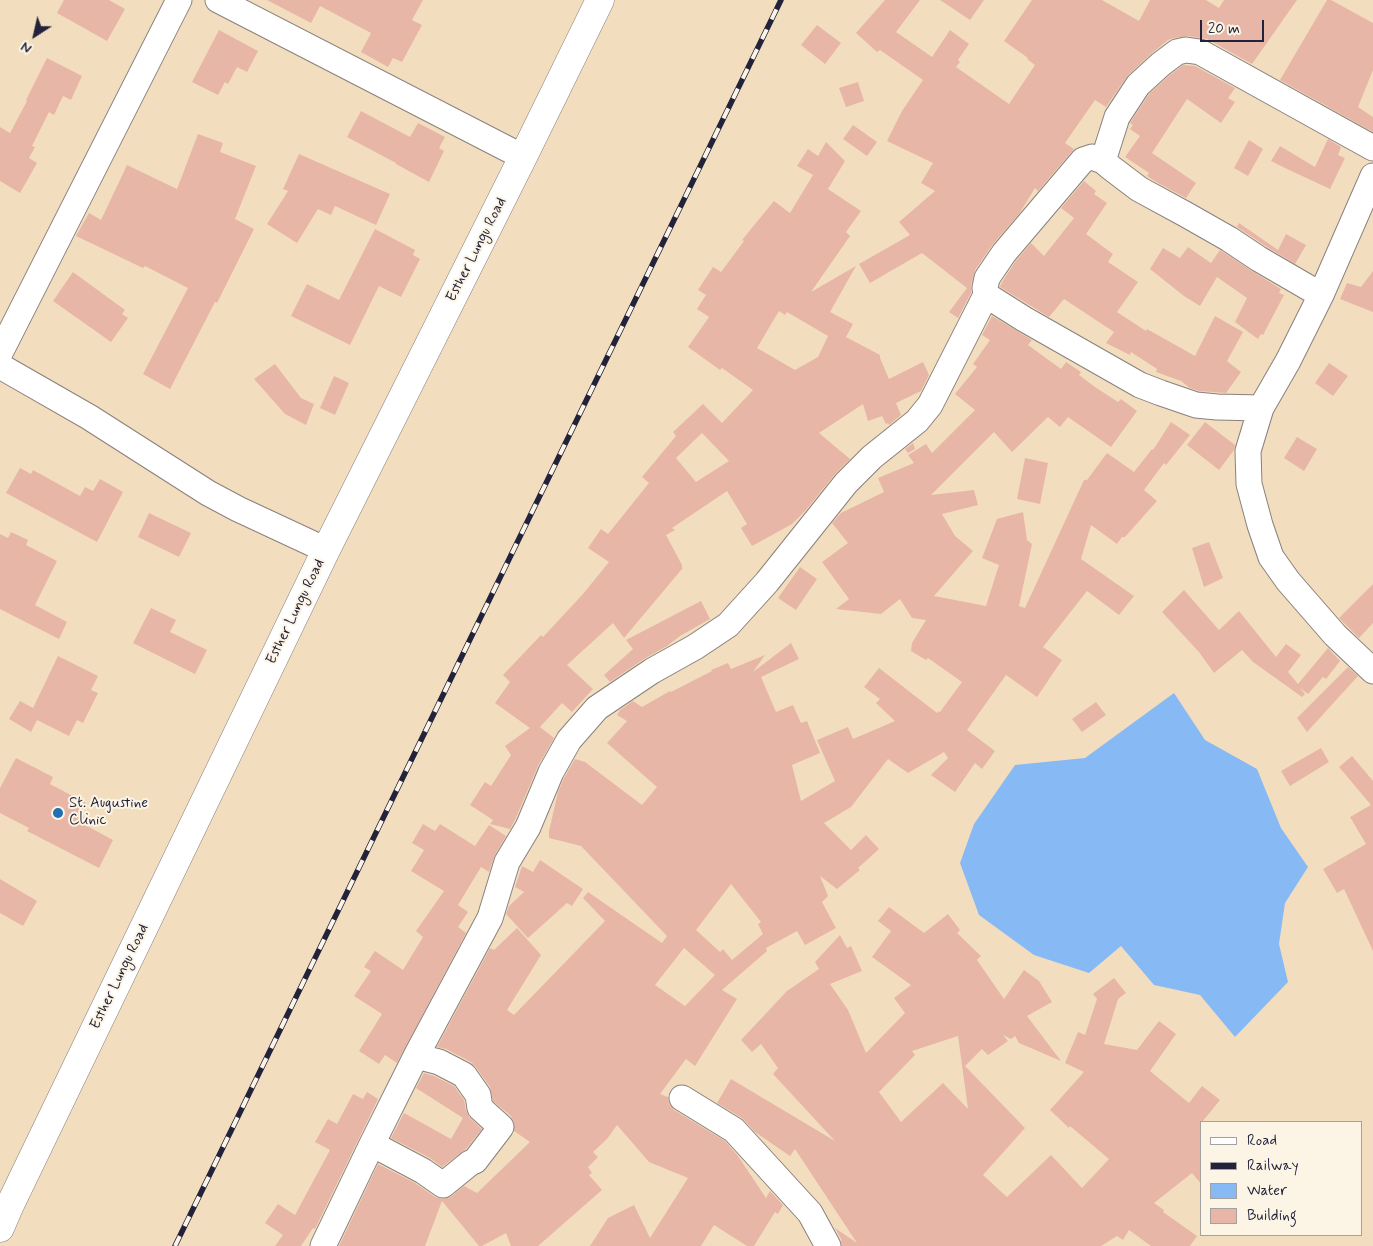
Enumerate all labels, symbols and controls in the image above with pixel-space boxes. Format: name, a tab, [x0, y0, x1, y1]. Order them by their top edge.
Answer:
north arrow	[10, 10, 60, 60]
scale bar	[1203, 10, 1267, 42]
text: 20 m	[1208, 19, 1240, 39]
text: N	[17, 37, 35, 57]
street label: Esther Lungu Road	[443, 195, 511, 305]
street label: Esther Lungu Road	[263, 556, 329, 668]
place label: St. Augustine Clinic	[69, 795, 148, 830]
marker: St. Augustine Clinic	[51, 806, 65, 820]
street label: Esther Lungu Road	[87, 921, 153, 1033]
legend	[1200, 1121, 1363, 1236]
text: Road	[1247, 1131, 1277, 1151]
text: Railway	[1247, 1156, 1299, 1176]
text: Water	[1247, 1181, 1287, 1201]
text: Building	[1247, 1206, 1297, 1226]

